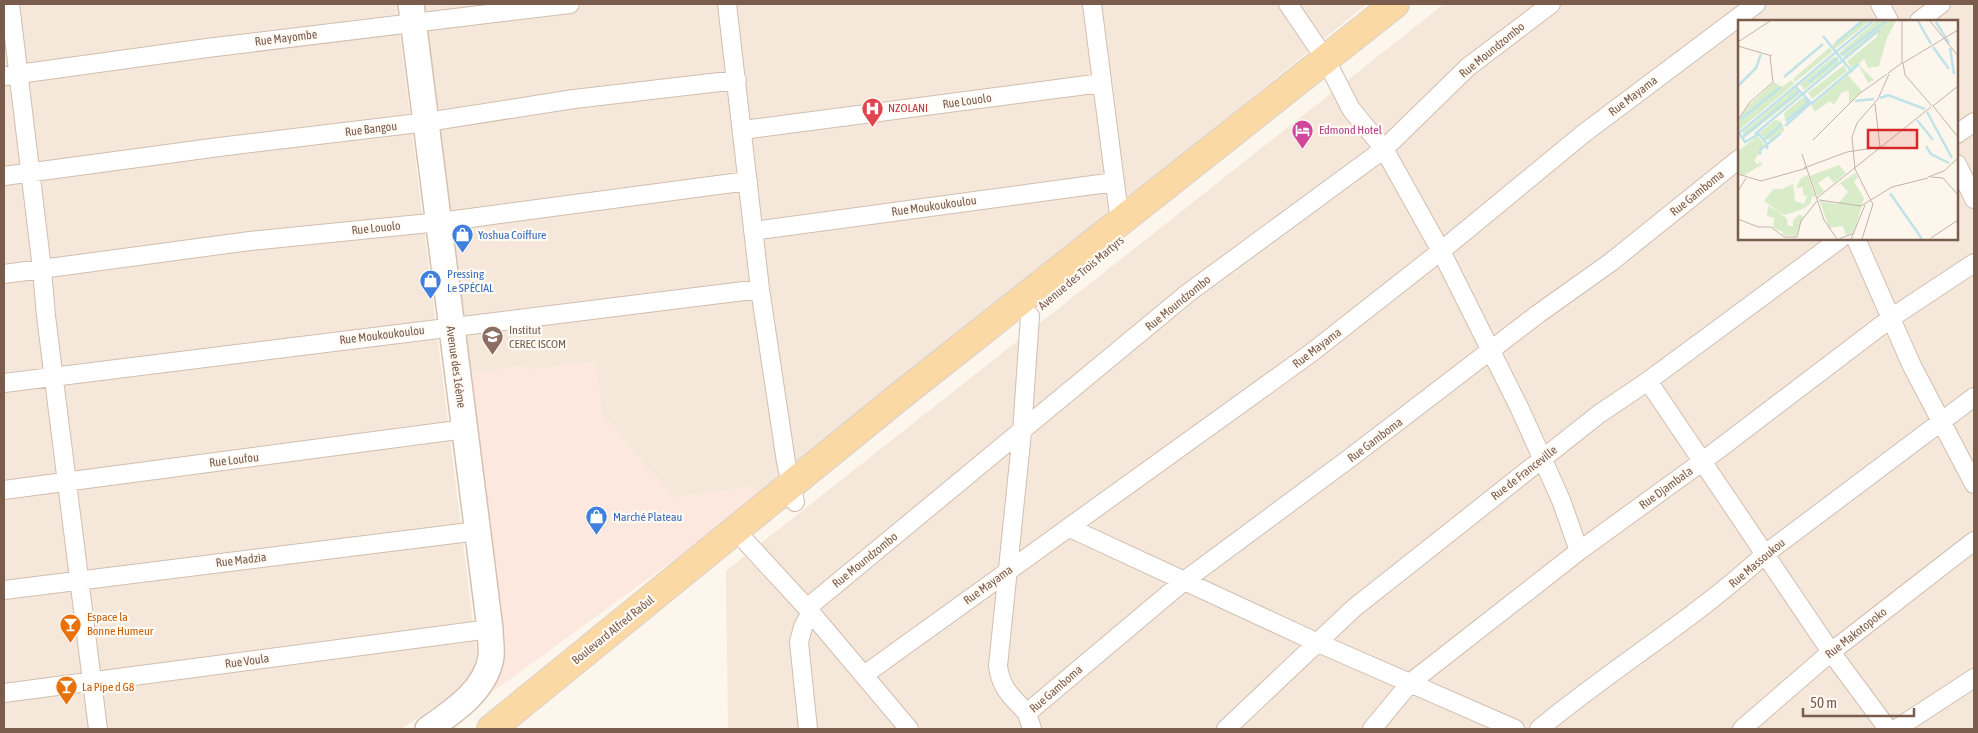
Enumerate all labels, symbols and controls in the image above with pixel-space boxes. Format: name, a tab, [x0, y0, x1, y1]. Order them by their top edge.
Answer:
street label: Rue Moundzombo	[1457, 19, 1528, 81]
inset map	[1738, 20, 1958, 240]
street label: Rue Mayombe	[254, 27, 318, 49]
street label: Rue Mayama	[1606, 73, 1660, 119]
street label: Rue Louolo	[942, 91, 993, 111]
hospital icon: NZOLANI	[860, 96, 884, 127]
place label: NZOLANI	[888, 101, 928, 115]
hotel icon: Edmond Hotel	[1291, 118, 1315, 149]
street label: Rue Bangou	[344, 119, 398, 139]
place label: Edmond Hotel	[1319, 123, 1383, 137]
street label: Rue Gamboma	[1667, 167, 1727, 219]
street label: Rue Moukoukoulou	[891, 193, 978, 219]
street label: Rue Louolo	[351, 218, 402, 238]
shop icon: Yoshua Coiffure	[450, 223, 474, 254]
place label: Yoshua Coiffure	[478, 228, 546, 242]
street label: Avenue des Trois Martyrs	[1035, 233, 1127, 313]
place label: Pressing Le SPÉCIAL	[447, 267, 494, 295]
shop icon: Pressing Le SPÉCIAL	[419, 269, 443, 300]
street label: Rue Moundzombo	[1143, 272, 1214, 334]
street label: Rue Moukoukoulou	[339, 323, 426, 347]
place label: Institut CEREC ISCOM	[509, 323, 566, 351]
street label: Avenue des 16ème	[443, 325, 469, 409]
school or university icon: Institut CEREC ISCOM	[481, 325, 505, 356]
street label: Rue Mayama	[1290, 325, 1344, 371]
street label: Rue Gamboma	[1345, 415, 1405, 465]
street label: Rue de Franceville	[1488, 443, 1560, 503]
street label: Rue Loufou	[208, 450, 260, 470]
street label: Rue Djambala	[1637, 464, 1695, 512]
shop icon: Marché Plateau	[585, 505, 609, 536]
place label: Marché Plateau	[613, 510, 683, 524]
street label: Rue Moundzombo	[830, 529, 901, 591]
street label: Rue Massoukou	[1726, 535, 1788, 591]
street label: Rue Madzia	[215, 550, 267, 570]
street label: Rue Mayama	[961, 563, 1015, 607]
street label: Boulevard Alfred Raôul	[569, 592, 658, 667]
street label: Rue Makotopoko	[1822, 604, 1890, 661]
place label: Espace la Bonne Humeur	[87, 610, 154, 638]
bar icon: Espace la Bonne Humeur	[59, 612, 83, 643]
street label: Rue Voula	[224, 651, 270, 671]
street label: Rue Gamboma	[1027, 662, 1085, 716]
bar icon: La Pipe d G8	[54, 675, 78, 706]
place label: La Pipe d G8	[82, 680, 135, 694]
scale bar	[1803, 686, 1914, 718]
text: 50 m	[1810, 694, 1837, 711]

